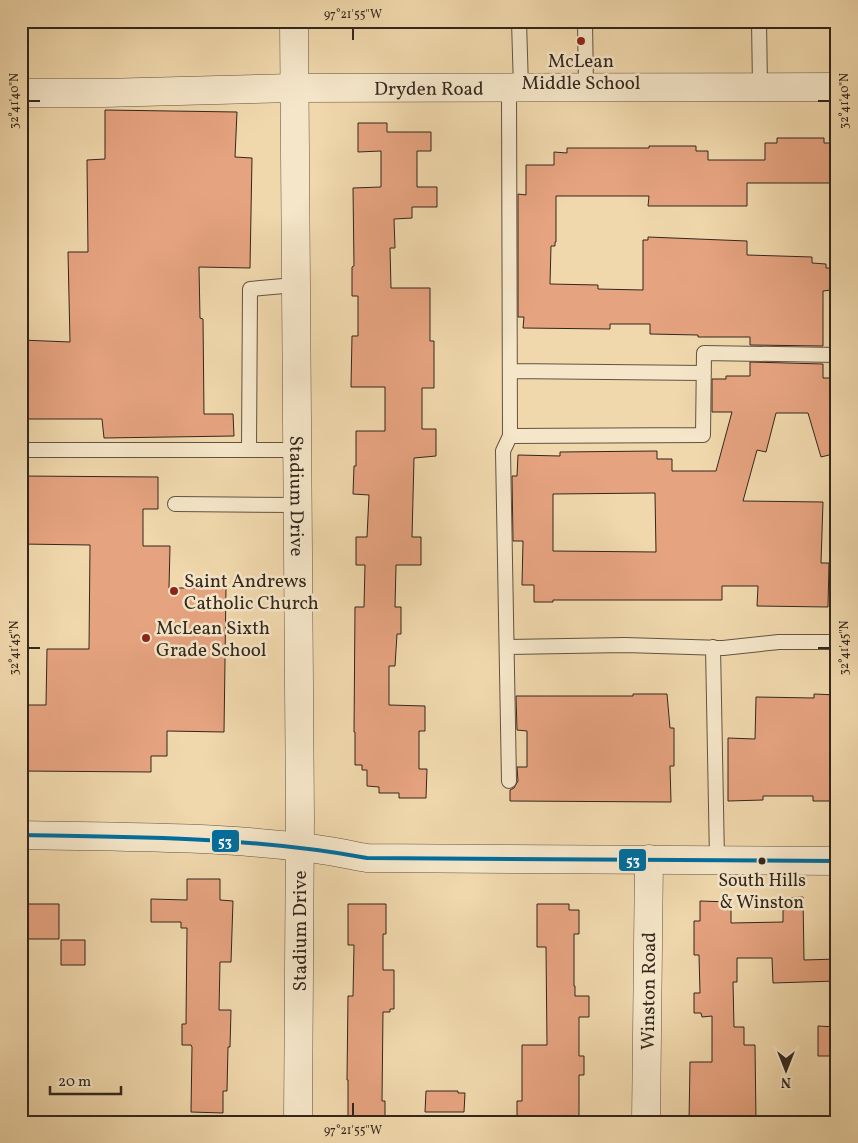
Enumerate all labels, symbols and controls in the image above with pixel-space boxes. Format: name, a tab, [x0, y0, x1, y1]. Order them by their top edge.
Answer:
text: 97°21'55"W	[324, 7, 382, 23]
marker: McLean Middle School	[575, 35, 587, 47]
place label: McLean Middle School	[522, 49, 641, 97]
text: 32°41'40"N	[7, 73, 23, 129]
text: 32°41'40"N	[837, 73, 853, 129]
street label: Dryden Road	[374, 77, 484, 103]
street label: Stadium Drive	[282, 435, 309, 557]
place label: Saint Andrews Catholic Church	[184, 569, 319, 617]
marker: Saint Andrews Catholic Church	[168, 585, 180, 597]
place label: McLean Sixth Grade School	[156, 616, 270, 664]
text: 32°41'45"N	[7, 621, 23, 675]
text: 32°41'45"N	[837, 621, 853, 675]
marker: McLean Sixth Grade School	[140, 632, 152, 644]
line badge: 53	[211, 829, 240, 853]
text: 53	[218, 833, 232, 852]
line badge: 53	[618, 848, 647, 872]
text: 53	[626, 852, 640, 871]
marker: South Hills & Winston	[757, 856, 767, 866]
place label: South Hills & Winston	[718, 869, 806, 916]
street label: Stadium Drive	[288, 871, 314, 991]
street label: Winston Road	[636, 932, 663, 1050]
north arrow	[760, 1046, 810, 1096]
scale bar	[50, 1063, 121, 1095]
text: 20 m	[58, 1072, 91, 1093]
text: N	[781, 1072, 791, 1091]
text: 97°21'55"W	[324, 1123, 382, 1139]

